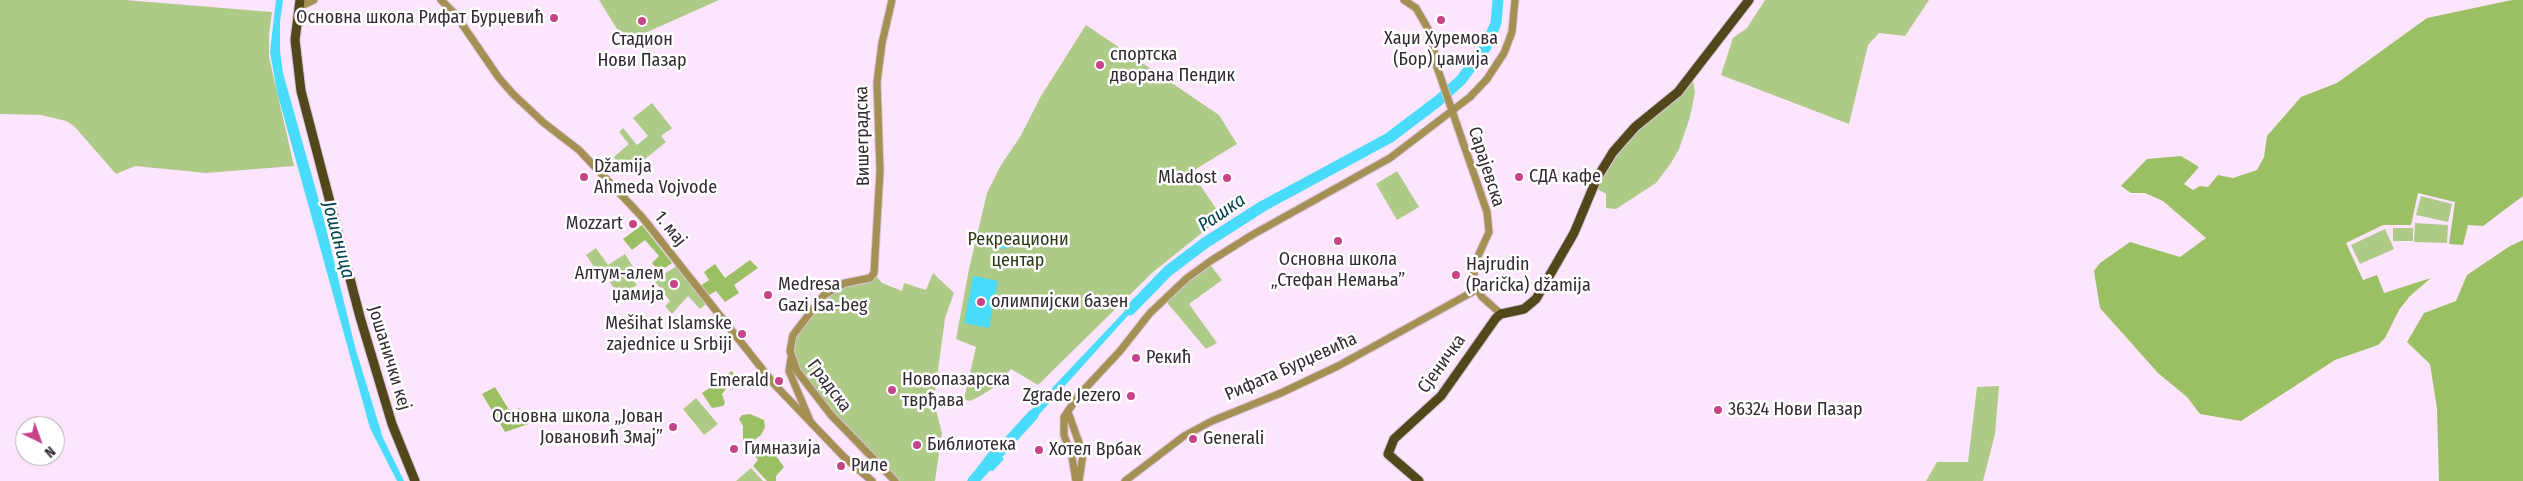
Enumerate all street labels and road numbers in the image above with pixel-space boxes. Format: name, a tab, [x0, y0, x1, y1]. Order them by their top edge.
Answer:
street label: Вишеградска	[851, 86, 875, 186]
street label: Сарајевска	[1463, 124, 1509, 210]
street label: 1. мај	[649, 207, 691, 251]
street label: Јошанички кеј	[363, 303, 415, 413]
street label: Рифата Бурџевића	[1222, 328, 1360, 406]
street label: Сјеничка	[1413, 330, 1471, 398]
street label: Градска	[802, 355, 856, 417]

